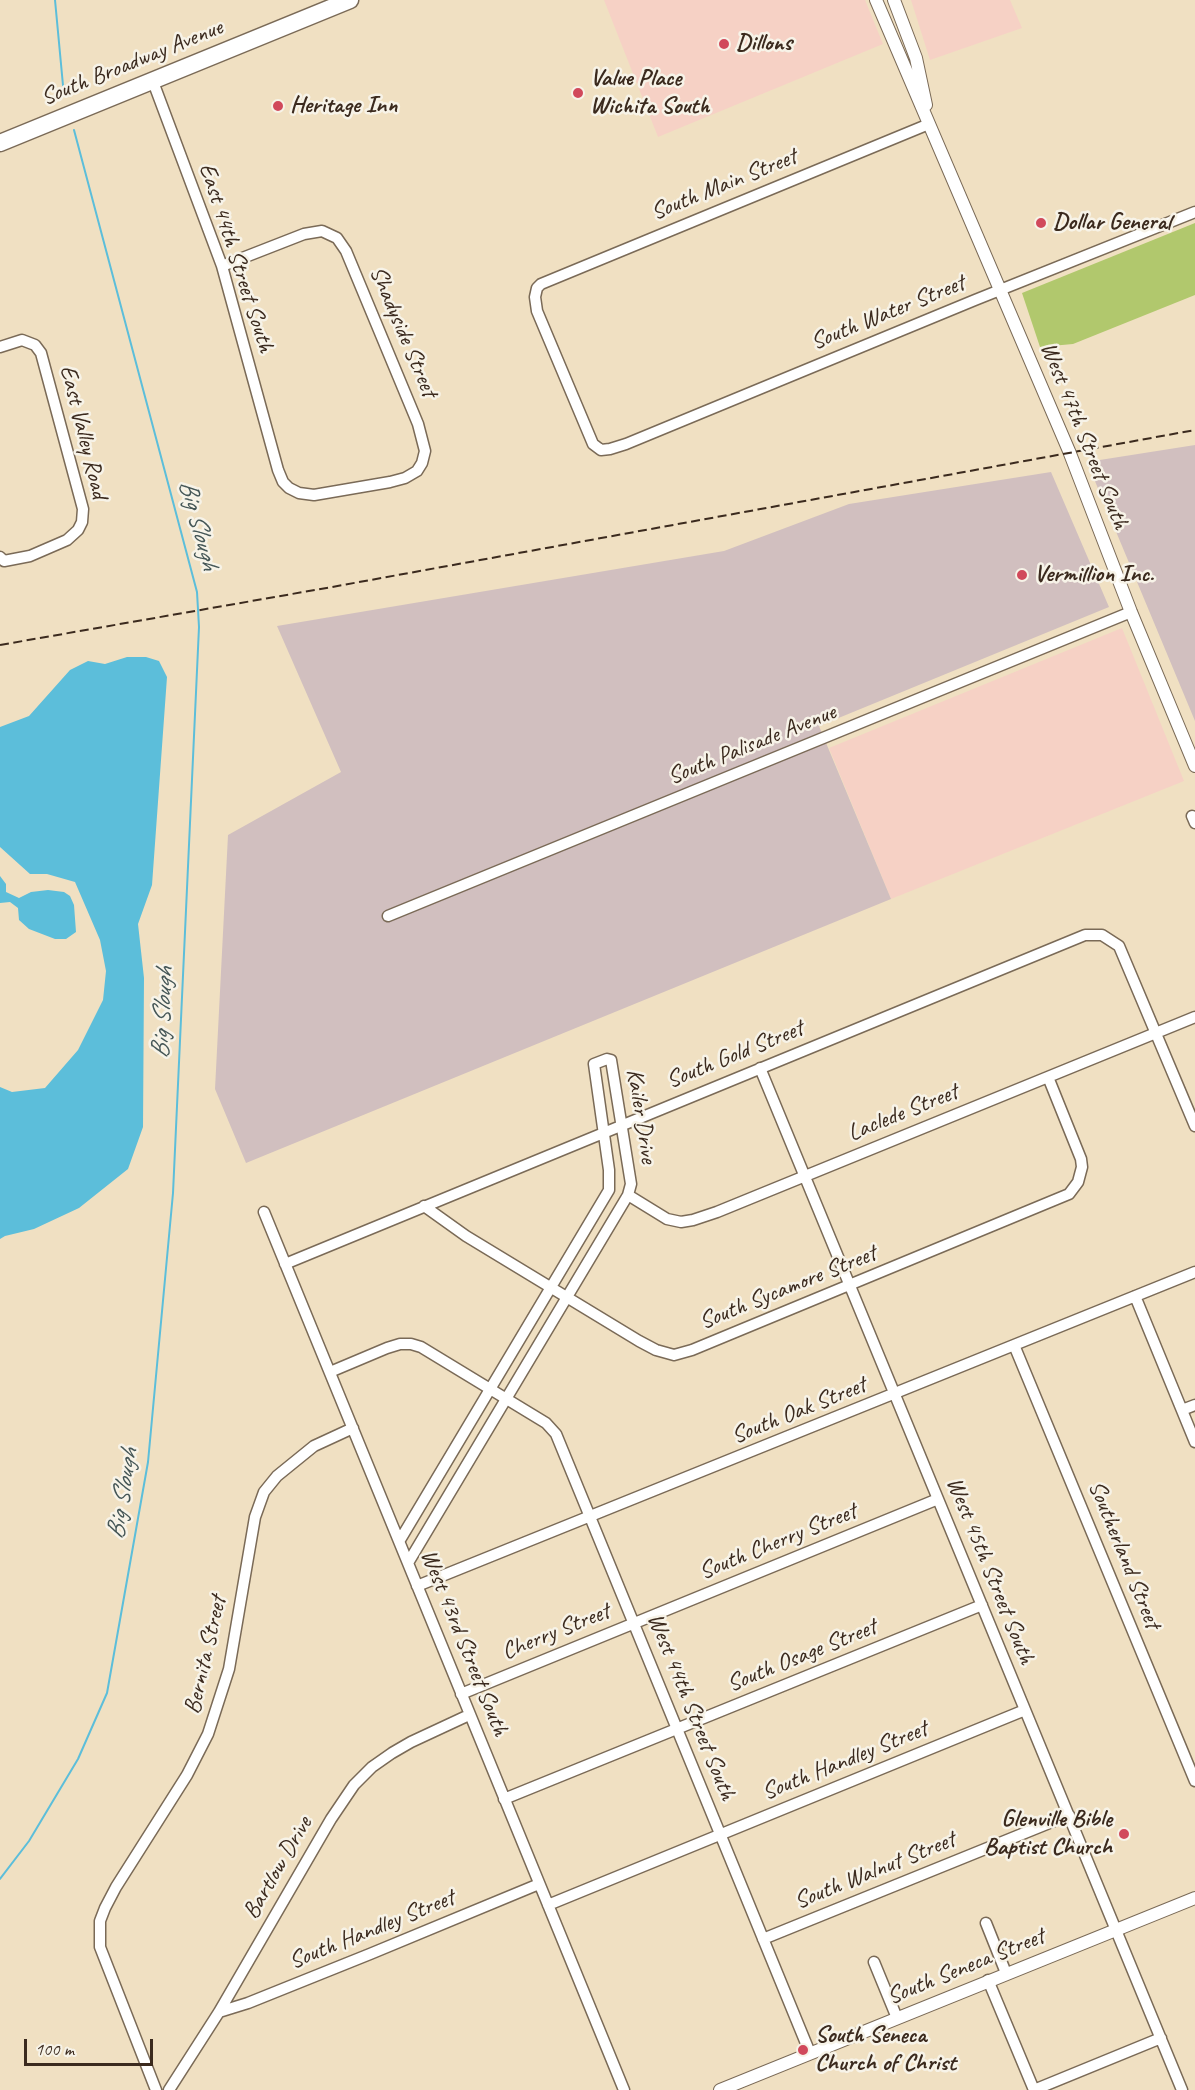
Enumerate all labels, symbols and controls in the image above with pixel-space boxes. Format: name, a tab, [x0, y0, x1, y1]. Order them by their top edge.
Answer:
street label: South Broadway Avenue	[37, 13, 227, 113]
place label: Dillons	[736, 30, 792, 58]
marker: Dillons	[717, 37, 731, 51]
place label: Value Place Wichita South	[590, 65, 709, 121]
marker: Value Place Wichita South	[571, 86, 585, 100]
place label: Heritage Inn	[290, 92, 397, 120]
marker: Heritage Inn	[271, 99, 285, 113]
street label: South Main Street	[647, 143, 801, 227]
street label: East 44th Street South	[192, 160, 280, 356]
place label: Dollar General	[1053, 209, 1171, 237]
marker: Dollar General	[1034, 216, 1048, 230]
street label: Shadyside Street	[363, 262, 443, 402]
street label: South Water Street	[807, 269, 969, 357]
street label: West 47th Street South	[1033, 338, 1135, 534]
street label: East Valley Road	[53, 362, 113, 502]
water label: Big Slough	[171, 477, 225, 573]
place label: Vermillion Inc.	[1034, 561, 1154, 589]
marker: Vermillion Inc.	[1015, 568, 1029, 582]
street label: South Palisade Avenue	[664, 698, 840, 792]
water label: Big Slough	[145, 966, 181, 1060]
street label: South Gold Street	[662, 1014, 808, 1096]
street label: Kailer Drive	[619, 1067, 663, 1165]
street label: Laclede Street	[844, 1078, 962, 1148]
street label: South Sycamore Street	[695, 1239, 881, 1337]
street label: South Oak Street	[727, 1371, 871, 1451]
water label: Big Slough	[100, 1446, 146, 1542]
street label: West 45th Street South	[939, 1473, 1041, 1669]
street label: Southerland Street	[1081, 1477, 1167, 1633]
street label: South Cherry Street	[695, 1497, 861, 1587]
street label: West 43rd Street South	[413, 1546, 515, 1740]
street label: Bernita Street	[178, 1593, 234, 1717]
street label: Cherry Street	[498, 1597, 614, 1667]
street label: West 44th Street South	[640, 1609, 742, 1805]
street label: South Osage Street	[723, 1613, 881, 1699]
street label: South Handley Street	[758, 1715, 932, 1807]
place label: Glenville Bible Baptist Church	[984, 1806, 1112, 1862]
street label: Bartlow Drive	[237, 1812, 319, 1924]
street label: South Walnut Street	[790, 1826, 960, 1916]
marker: Glenville Bible Baptist Church	[1117, 1827, 1131, 1841]
street label: South Handley Street	[285, 1884, 459, 1976]
street label: South Seneca Street	[883, 1922, 1049, 2012]
place label: South Seneca Church of Christ	[815, 2022, 956, 2078]
scale bar	[27, 2027, 156, 2065]
text: 100 m	[35, 2038, 74, 2060]
marker: South Seneca Church of Christ	[796, 2043, 810, 2057]

